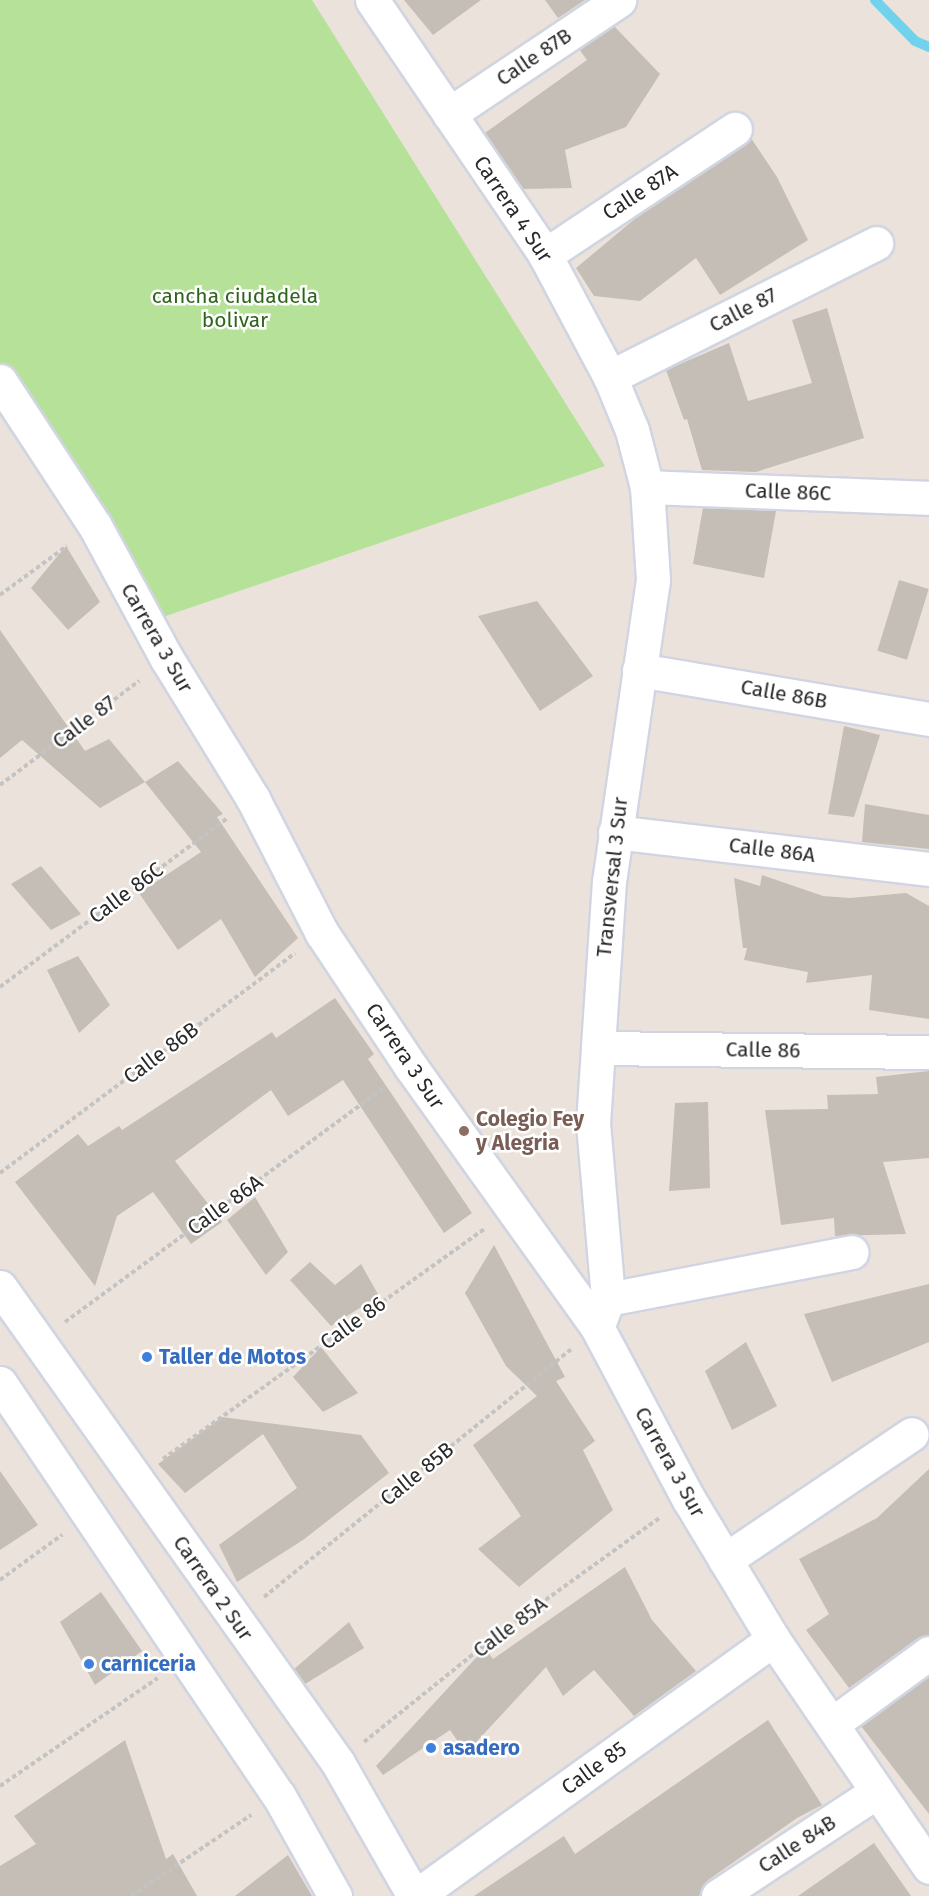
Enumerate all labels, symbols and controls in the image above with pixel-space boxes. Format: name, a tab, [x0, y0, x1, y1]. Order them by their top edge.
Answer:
street label: Calle 87B	[492, 23, 576, 91]
street label: Carrera 4 Sur	[468, 151, 558, 267]
street label: Calle 87A	[598, 159, 682, 225]
street label: Calle 87	[705, 282, 781, 338]
park label: cancha ciudadela bolivar	[152, 283, 318, 333]
street label: Calle 86C	[744, 478, 832, 506]
street label: Carrera 3 Sur	[116, 579, 198, 697]
street label: Calle 86B	[739, 674, 829, 714]
street label: Calle 87	[47, 690, 121, 754]
street label: Transversal 3 Sur	[591, 796, 633, 958]
street label: Calle 86A	[727, 832, 817, 868]
street label: Calle 86C	[84, 857, 168, 929]
street label: Carrera 3 Sur	[360, 998, 450, 1114]
street label: Calle 86B	[118, 1017, 204, 1089]
street label: Calle 86	[725, 1037, 801, 1063]
place label: Colegio Fey y Alegria	[476, 1106, 584, 1156]
marker: Colegio Fey y Alegria	[457, 1124, 471, 1138]
street label: Calle 86A	[182, 1169, 268, 1241]
street label: Calle 86	[315, 1291, 391, 1355]
place label: Taller de Motos	[159, 1344, 306, 1370]
marker: Taller de Motos	[140, 1350, 154, 1364]
street label: Carrera 3 Sur	[629, 1402, 711, 1522]
street label: Calle 85B	[375, 1437, 459, 1511]
street label: Carrera 2 Sur	[168, 1531, 258, 1645]
street label: Calle 85A	[468, 1591, 552, 1663]
place label: carniceria	[101, 1651, 196, 1677]
marker: carniceria	[82, 1657, 96, 1671]
place label: asadero	[443, 1735, 520, 1761]
street label: Calle 85	[557, 1736, 631, 1800]
marker: asadero	[424, 1741, 438, 1755]
street label: Calle 84B	[753, 1810, 841, 1878]

